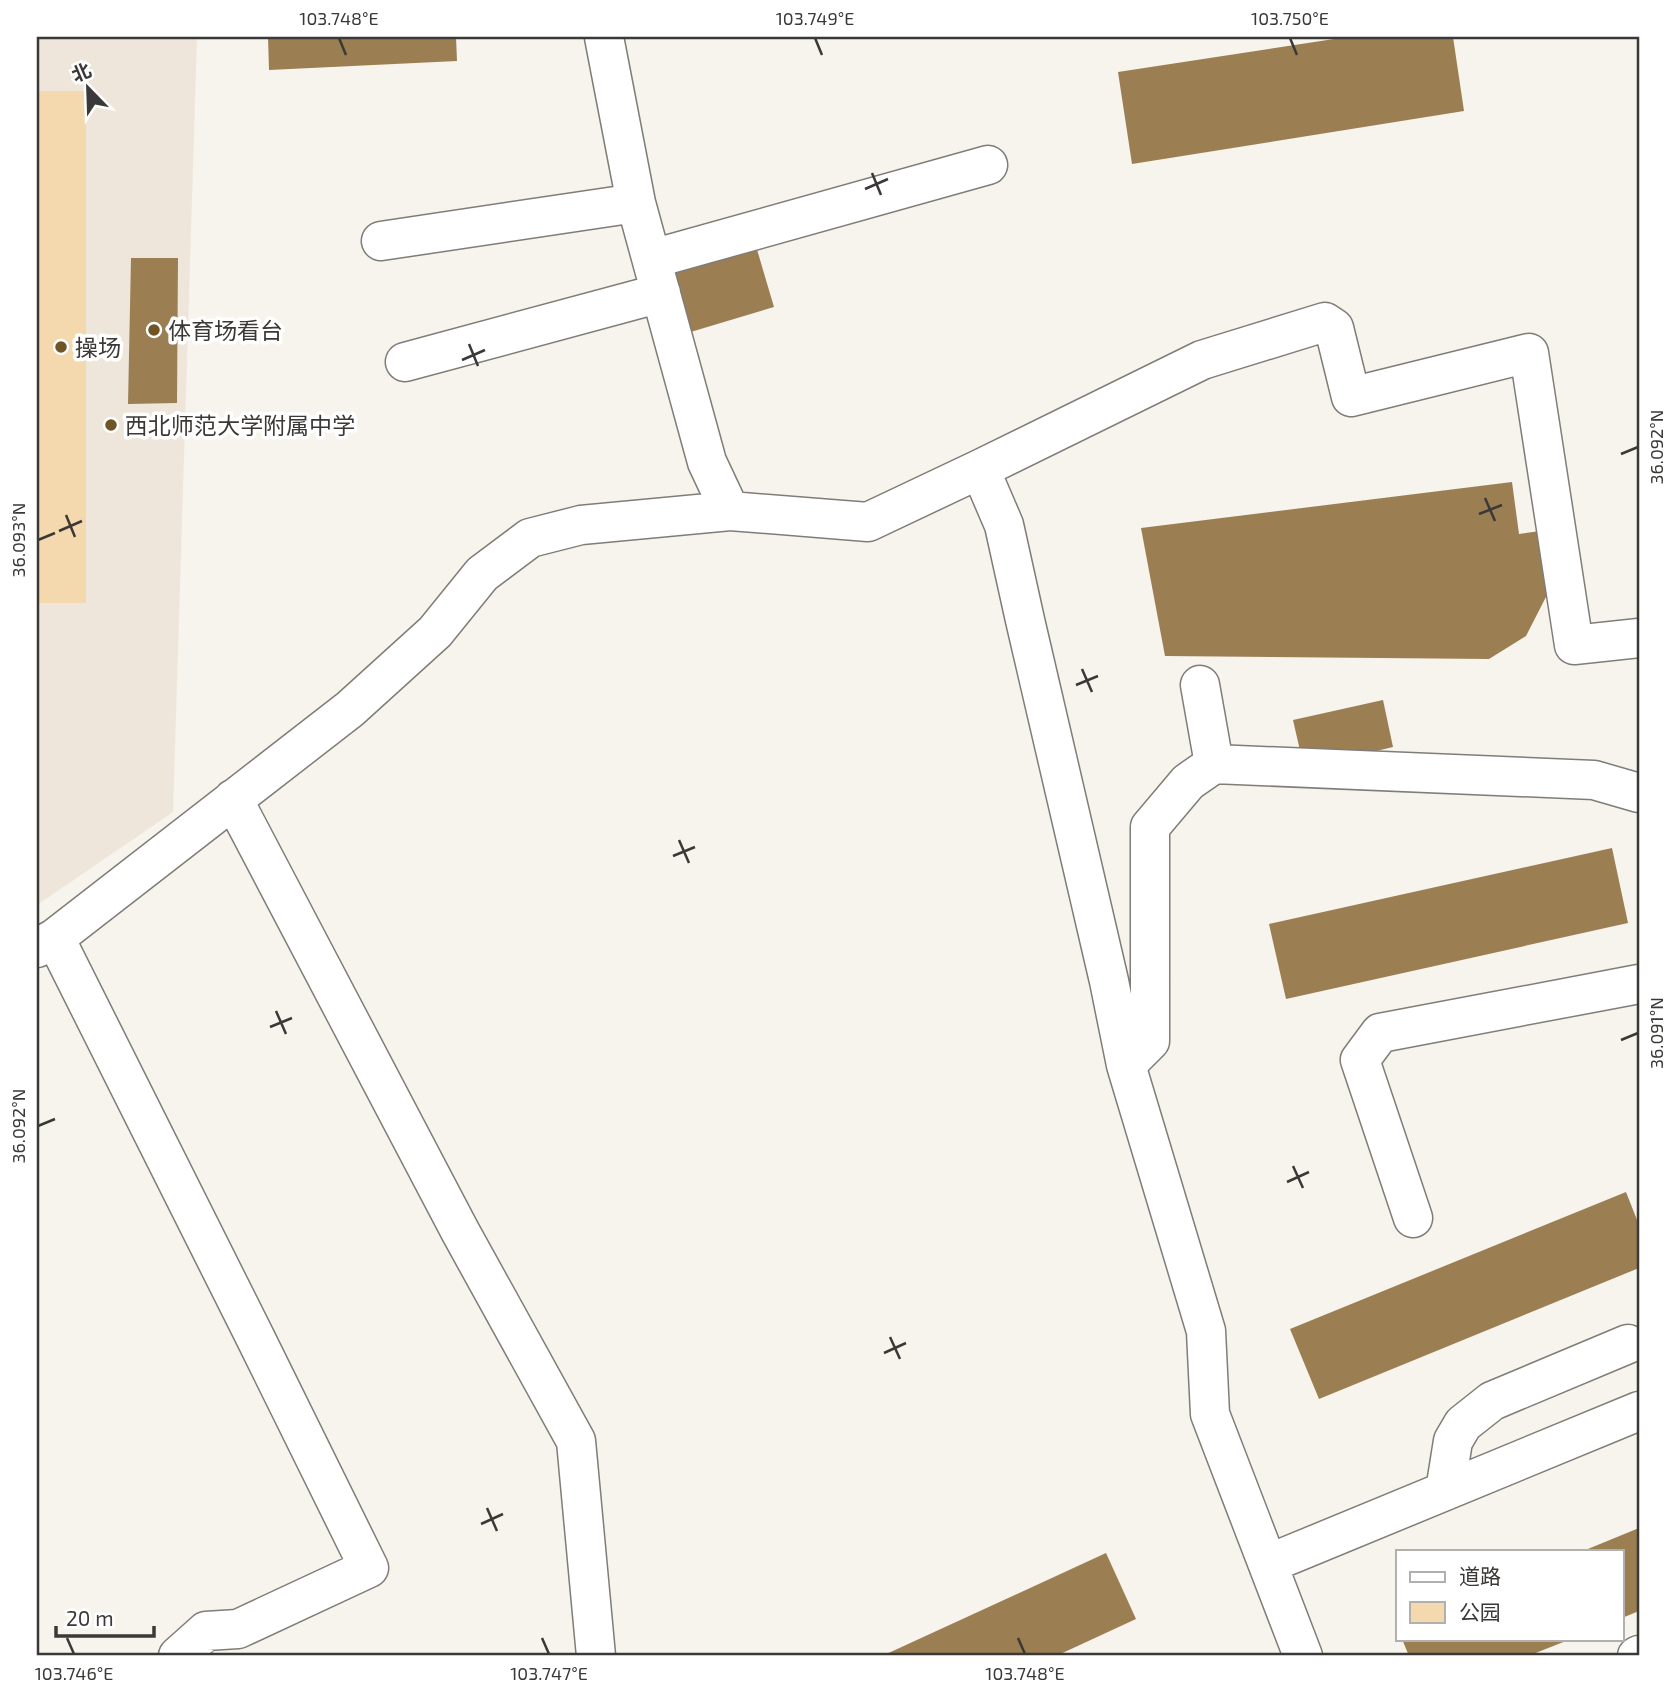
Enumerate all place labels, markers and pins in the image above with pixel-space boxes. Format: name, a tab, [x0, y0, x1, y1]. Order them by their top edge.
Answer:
place label: 体育场看台	[168, 316, 283, 344]
marker: 体育场看台	[146, 322, 162, 338]
place label: 操场	[75, 333, 121, 361]
marker: 操场	[53, 339, 69, 355]
place label: 西北师范大学附属中学	[125, 411, 355, 439]
marker: 西北师范大学附属中学	[103, 417, 119, 433]

